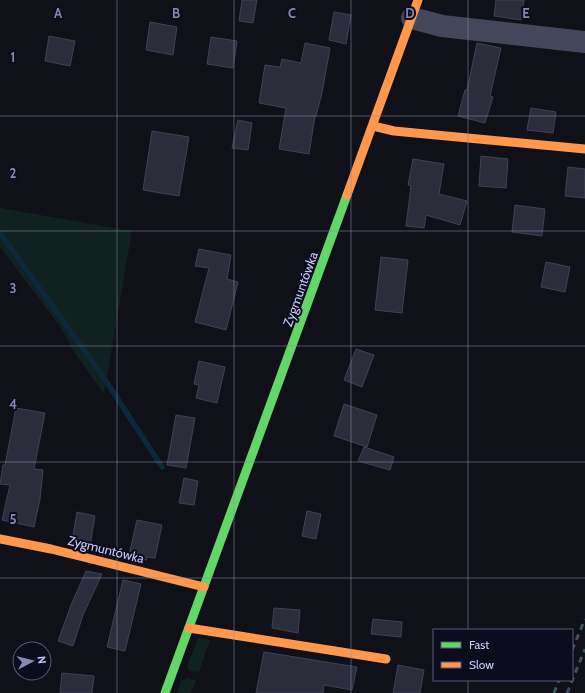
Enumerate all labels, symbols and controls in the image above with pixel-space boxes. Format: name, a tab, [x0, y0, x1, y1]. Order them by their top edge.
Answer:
text: A	[54, 5, 63, 21]
text: B	[172, 5, 180, 21]
text: C	[288, 5, 296, 21]
text: D	[405, 5, 415, 21]
text: E	[522, 5, 530, 21]
text: 1	[11, 49, 15, 65]
text: 2	[10, 165, 17, 181]
street label: Zygmuntówka	[279, 249, 321, 328]
text: 3	[9, 280, 17, 296]
text: 4	[9, 396, 17, 412]
text: 5	[10, 511, 17, 527]
street label: Zygmuntówka	[66, 532, 147, 566]
legend	[433, 629, 573, 681]
text: Fast	[469, 637, 489, 652]
north arrow	[12, 641, 52, 681]
text: N	[35, 655, 49, 664]
text: Slow	[469, 657, 494, 672]

